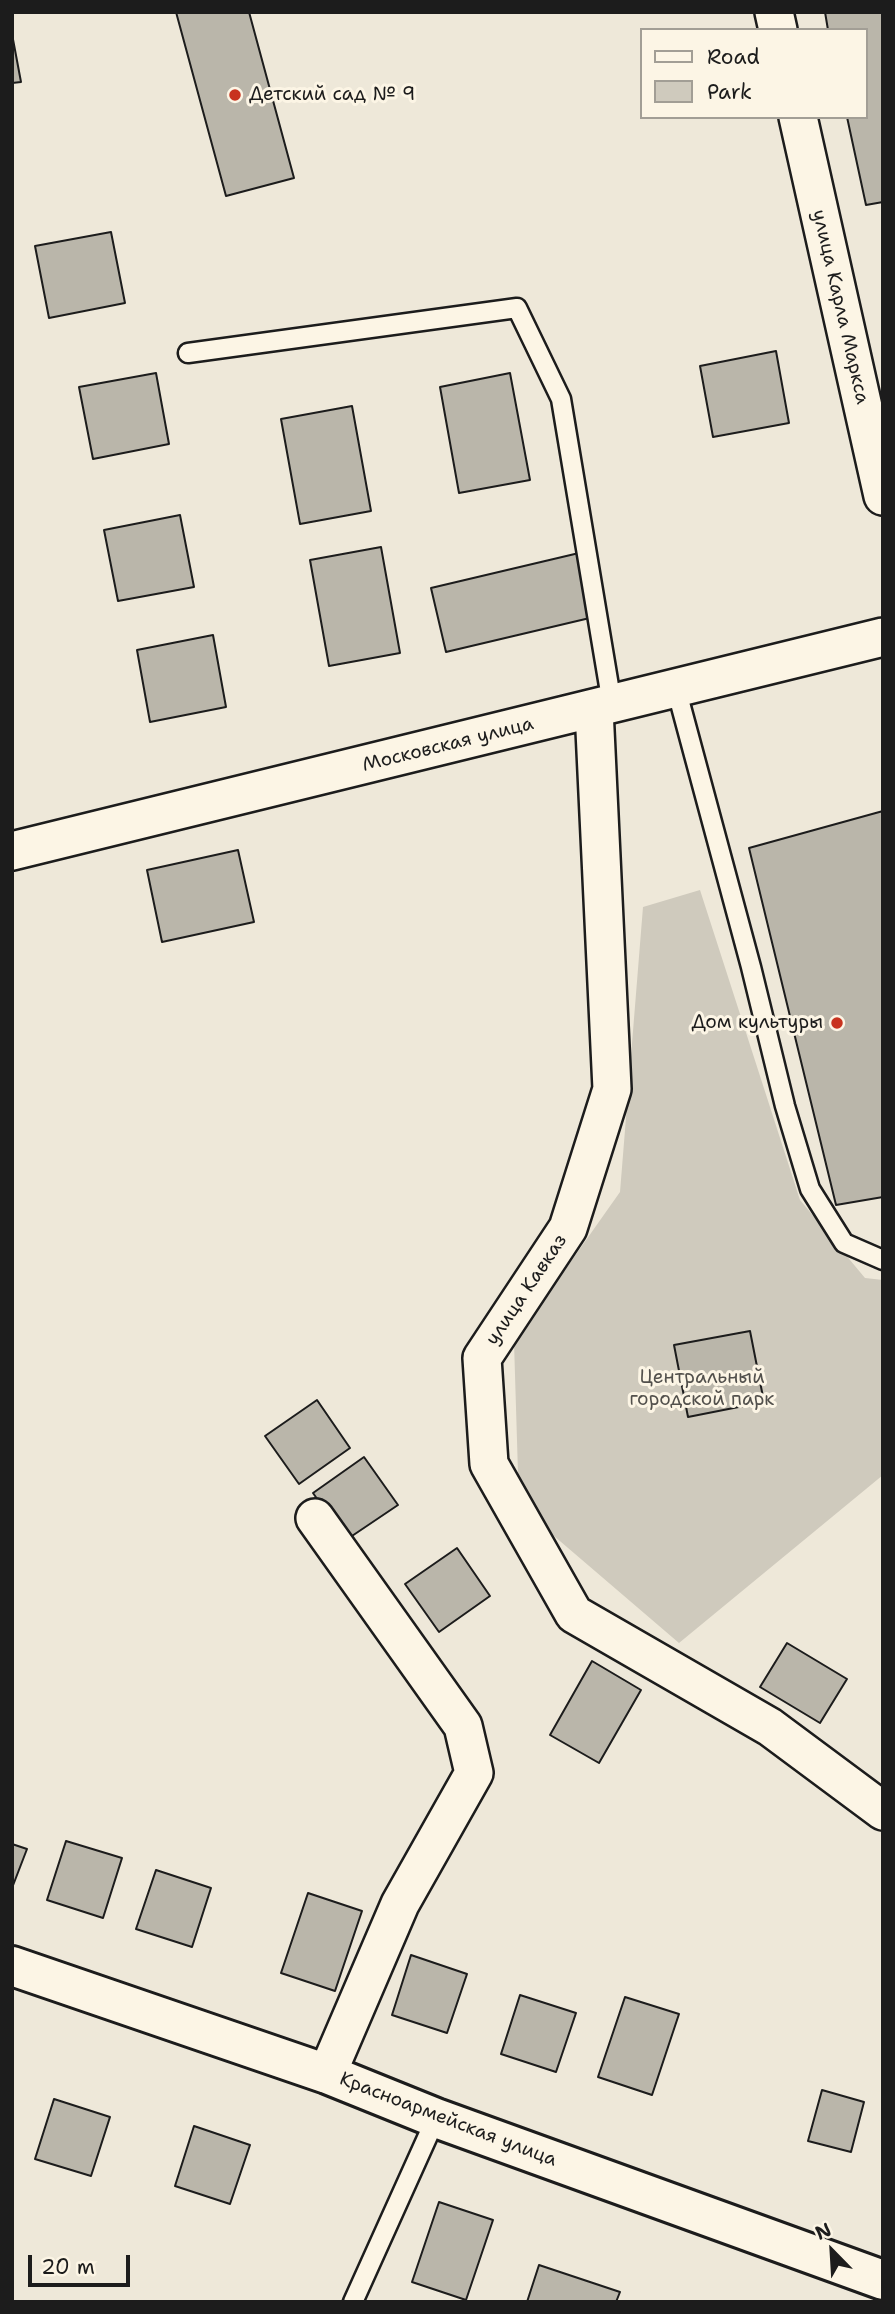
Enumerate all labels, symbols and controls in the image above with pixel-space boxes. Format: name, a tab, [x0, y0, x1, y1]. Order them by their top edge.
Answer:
legend	[640, 28, 867, 119]
text: Road	[707, 43, 760, 71]
text: Park	[707, 78, 752, 106]
place label: Детский сад № 9	[249, 84, 415, 106]
marker: Детский сад № 9	[227, 87, 243, 103]
street label: улица Карла Маркса	[807, 208, 873, 406]
street label: Московская улица	[360, 713, 536, 777]
place label: Дом культуры	[691, 1012, 823, 1034]
marker: Дом культуры	[829, 1015, 845, 1031]
street label: улица Кавказ	[482, 1230, 572, 1350]
park label: Центральный городской парк	[630, 1367, 774, 1411]
street label: Красноармейская улица	[336, 2068, 560, 2172]
north arrow	[797, 2216, 867, 2286]
text: N	[811, 2217, 835, 2246]
scale bar	[32, 2240, 133, 2284]
text: 20 m	[41, 2253, 95, 2281]

